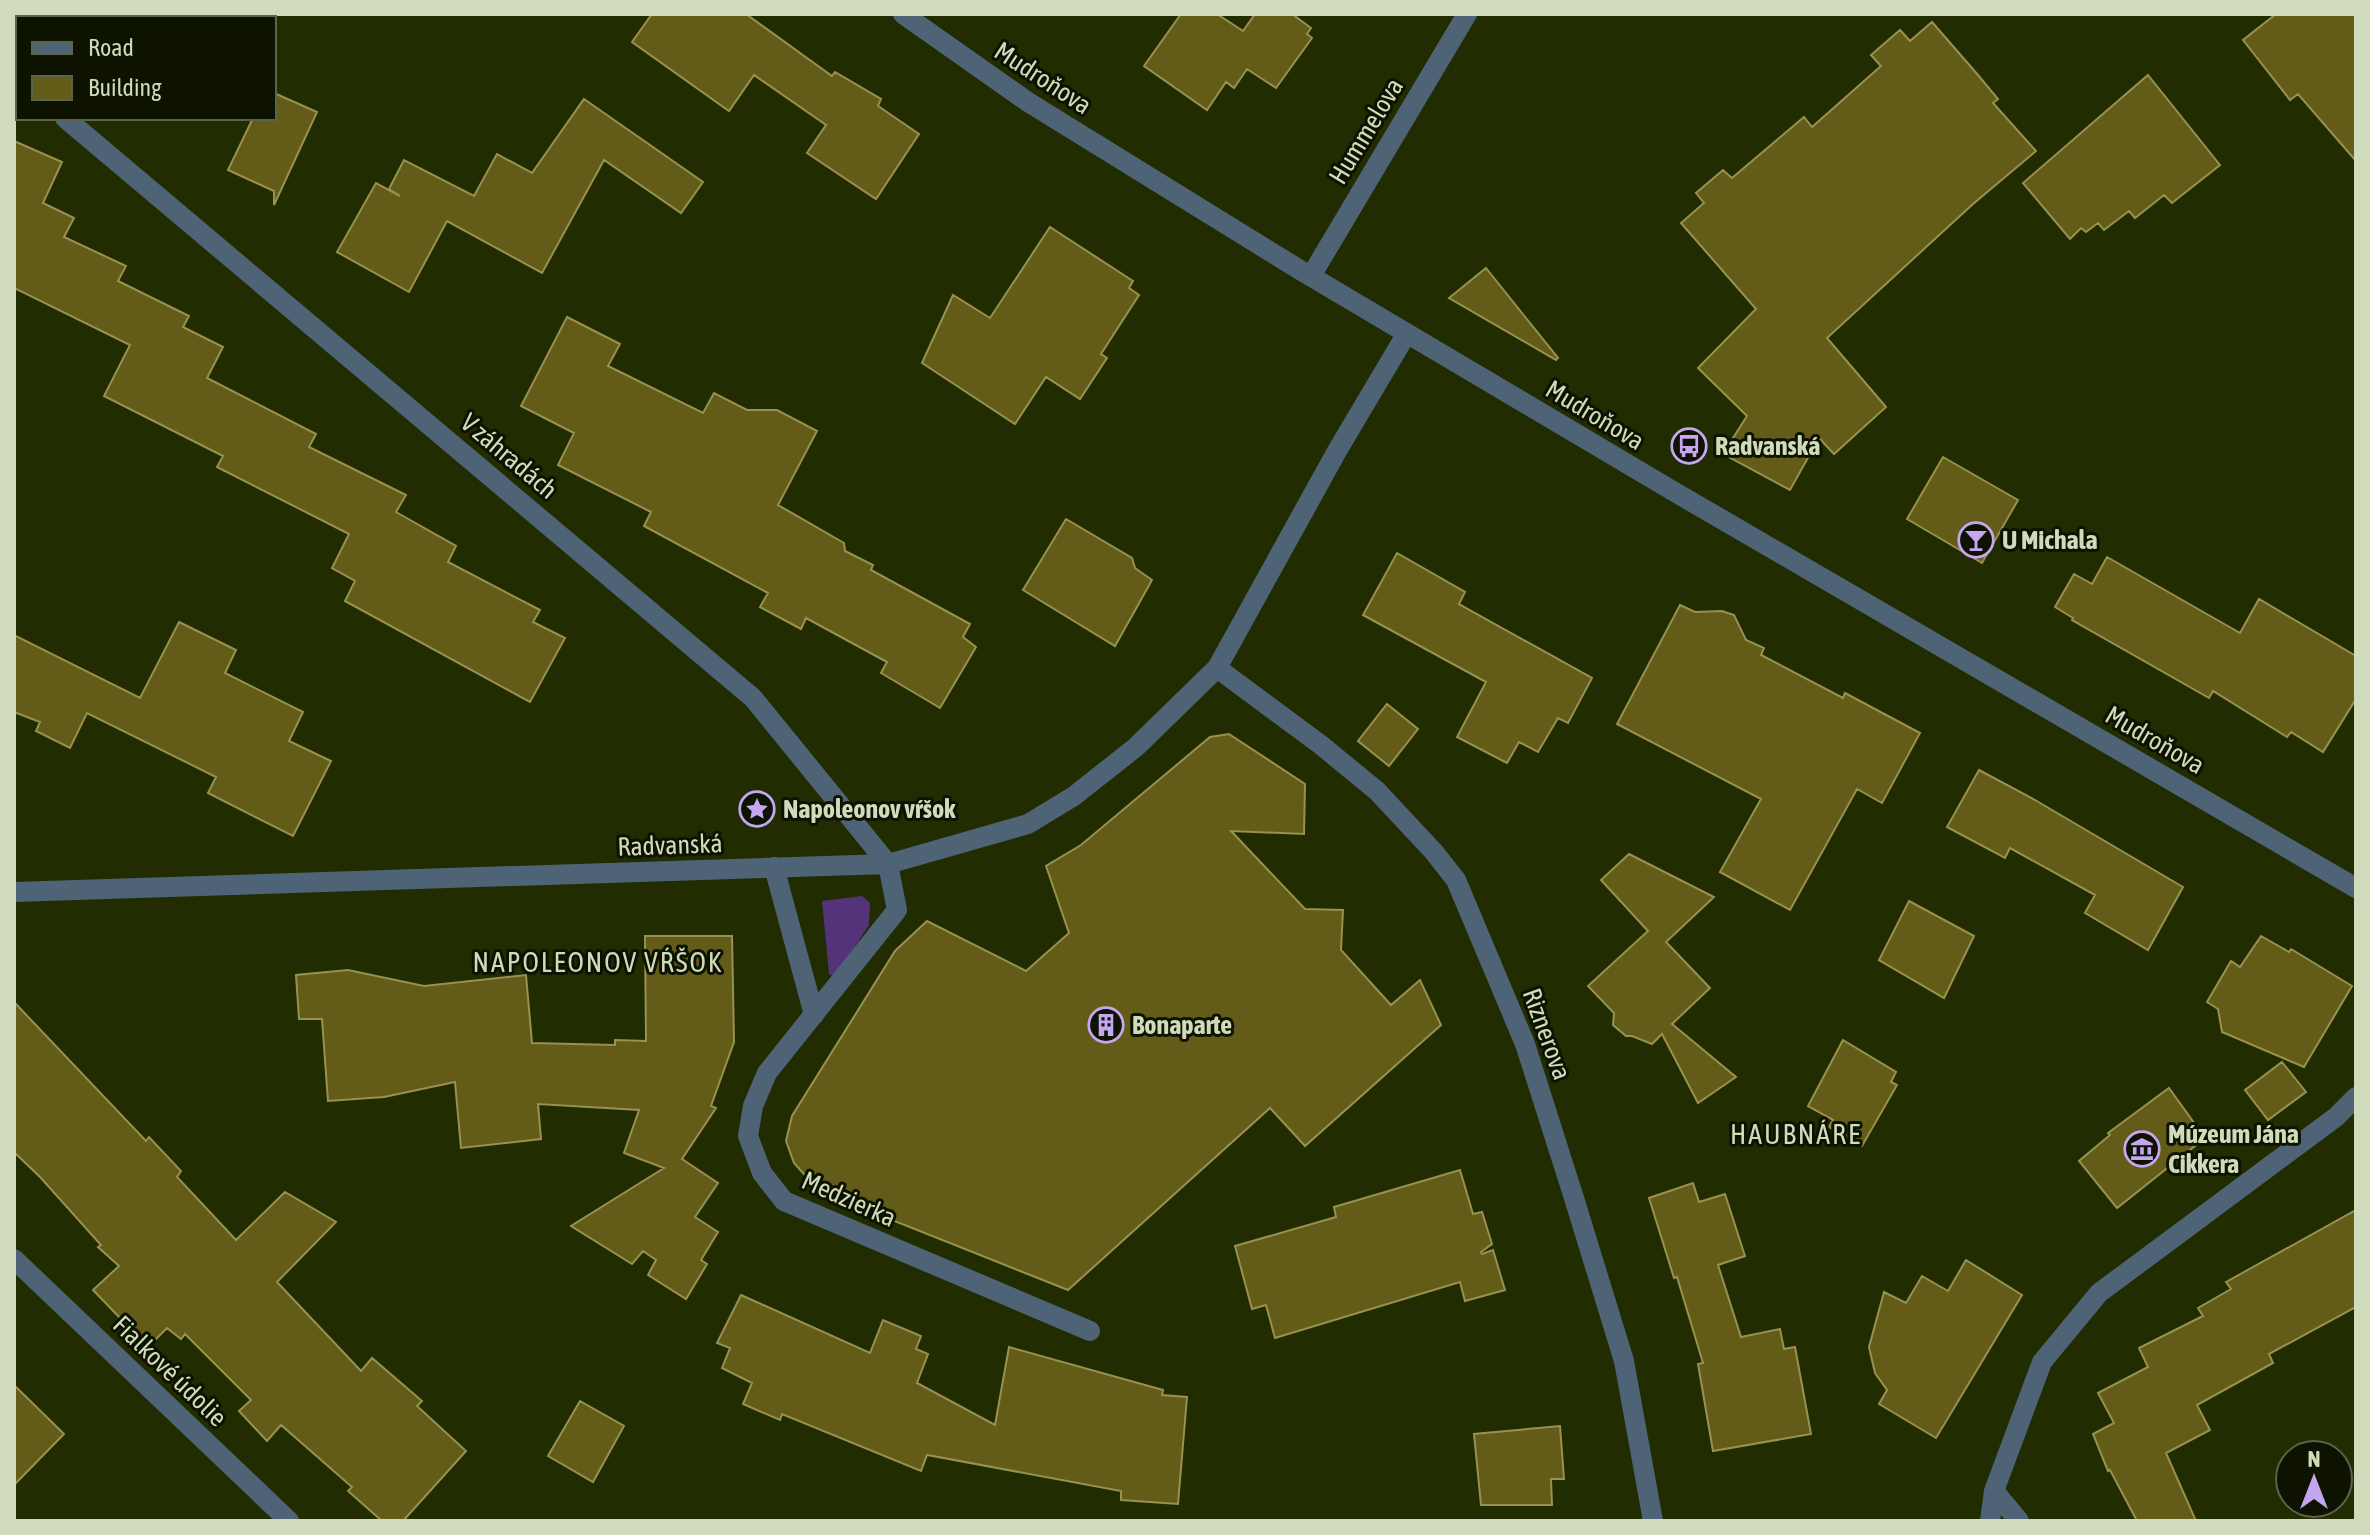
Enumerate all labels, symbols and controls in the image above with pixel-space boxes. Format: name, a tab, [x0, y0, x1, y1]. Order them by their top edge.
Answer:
legend	[16, 16, 276, 120]
text: Road	[88, 34, 134, 61]
street label: Mudroňova	[989, 36, 1097, 120]
street label: Hummelova	[1323, 73, 1409, 189]
text: Building	[88, 74, 162, 101]
street label: Mudroňova	[1540, 374, 1650, 456]
street label: V záhradách	[455, 407, 563, 505]
bus stop icon: Radvanská	[1670, 427, 1708, 465]
place label: Radvanská	[1715, 431, 1820, 461]
bar icon: U Michala	[1957, 521, 1995, 559]
place label: U Michala	[2002, 525, 2098, 555]
street label: Mudroňova	[2100, 700, 2210, 780]
place icon: Napoleonov vŕšok	[738, 790, 776, 828]
place label: Napoleonov vŕšok	[783, 794, 956, 824]
street label: Radvanská	[617, 828, 723, 862]
district label: NAPOLEONOV VŔŠOK	[472, 946, 724, 978]
street label: Riznerova	[1517, 984, 1577, 1084]
building icon: Bonaparte	[1087, 1006, 1125, 1044]
place label: Bonaparte	[1132, 1010, 1232, 1040]
district label: HAUBNÁRE	[1730, 1118, 1862, 1150]
place label: Múzeum Jána Cikkera	[2168, 1119, 2299, 1179]
museum icon: Múzeum Jána Cikkera	[2123, 1130, 2161, 1168]
street label: Medzierka	[797, 1165, 901, 1233]
street label: Fialkové údolie	[107, 1310, 233, 1432]
north arrow	[2274, 1439, 2354, 1519]
text: N	[2308, 1446, 2320, 1472]

